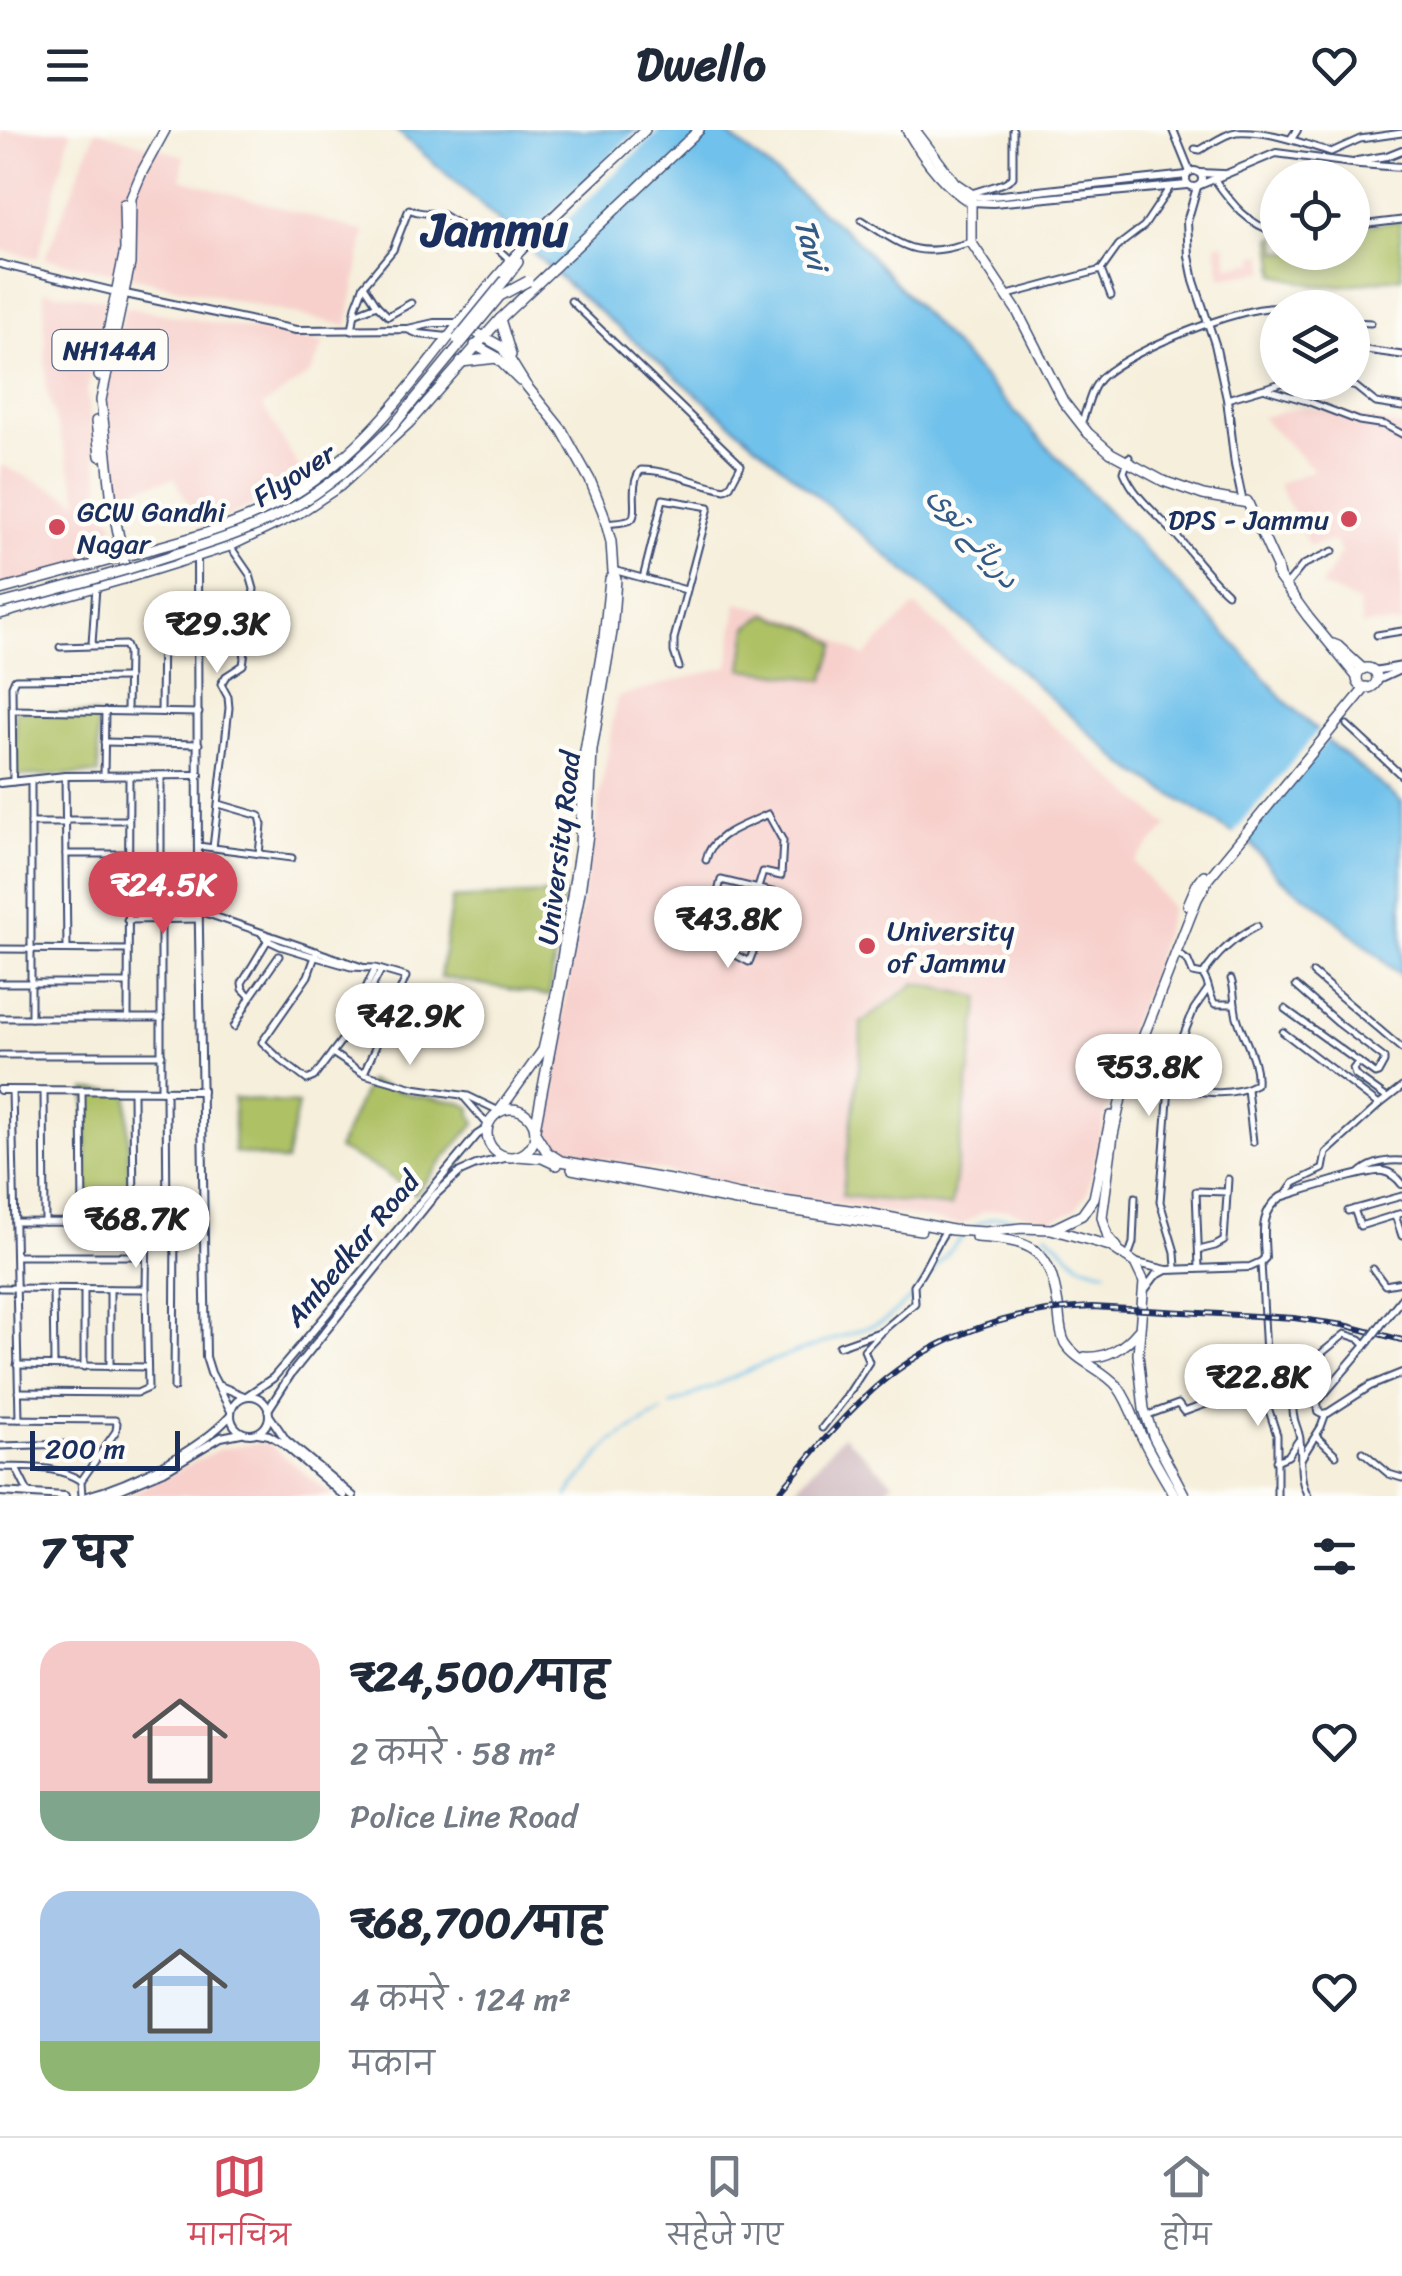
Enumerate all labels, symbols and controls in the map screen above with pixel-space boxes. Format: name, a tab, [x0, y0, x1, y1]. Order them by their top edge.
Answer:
text: Dwello	[636, 25, 766, 105]
icon: menu	[40, 38, 95, 93]
icon: heart	[1307, 38, 1362, 93]
map controls	[1260, 160, 1370, 400]
button: locate	[1260, 160, 1370, 270]
district label: Jammu	[419, 187, 568, 272]
water label: Tavi	[778, 212, 846, 282]
button: layers	[1260, 290, 1370, 400]
road number: NH144A	[52, 330, 168, 370]
street label: Flyover	[243, 429, 347, 520]
water label: دریائے توی	[914, 472, 1034, 602]
place label: GCW Gandhi Nagar	[77, 487, 227, 568]
place label: DPS - Jammu	[1168, 495, 1329, 544]
marker: DPS - Jammu	[1338, 508, 1360, 530]
marker: GCW Gandhi Nagar	[46, 516, 68, 538]
pin: ₹29.3K	[136, 591, 298, 676]
text: ₹29.3K	[166, 595, 268, 652]
street label: University Road	[523, 746, 595, 948]
pin: ₹24.5K	[82, 852, 244, 937]
text: ₹24.5K	[110, 856, 216, 913]
pin: ₹43.8K	[647, 886, 809, 971]
text: ₹43.8K	[676, 890, 780, 947]
place label: University of Jammu	[887, 906, 1015, 987]
marker: University of Jammu	[856, 935, 878, 957]
pin: ₹42.9K	[329, 983, 491, 1068]
text: ₹42.9K	[357, 987, 463, 1044]
pin: ₹53.8K	[1068, 1034, 1230, 1119]
text: ₹53.8K	[1097, 1038, 1201, 1095]
street label: Ambedkar Road	[271, 1158, 434, 1339]
pin: ₹68.7K	[55, 1186, 217, 1271]
text: ₹68.7K	[85, 1190, 187, 1247]
pin: ₹22.8K	[1177, 1344, 1339, 1429]
text: ₹22.8K	[1206, 1348, 1310, 1405]
text: 200 m	[45, 1424, 125, 1473]
scale bar	[30, 1426, 180, 1470]
text: 7 घर	[40, 1516, 131, 1590]
icon: filters	[1307, 1529, 1362, 1584]
text: ₹24,500/माह	[350, 1640, 609, 1714]
icon: home	[120, 1681, 240, 1801]
icon: heart	[1307, 1714, 1362, 1769]
text: 2 कमरे · 58 m²	[350, 1725, 556, 1782]
text: Police Line Road	[350, 1788, 577, 1845]
text: ₹68,700/माह	[350, 1886, 606, 1960]
icon: home	[120, 1931, 240, 2051]
icon: heart	[1307, 1964, 1362, 2019]
text: 4 कमरे · 124 m²	[350, 1971, 571, 2028]
text: मकान	[350, 2036, 435, 2093]
tab: मानचित्र	[188, 2149, 291, 2266]
tab: सहेजे गए	[667, 2149, 783, 2266]
tab: होम	[1159, 2149, 1214, 2266]

